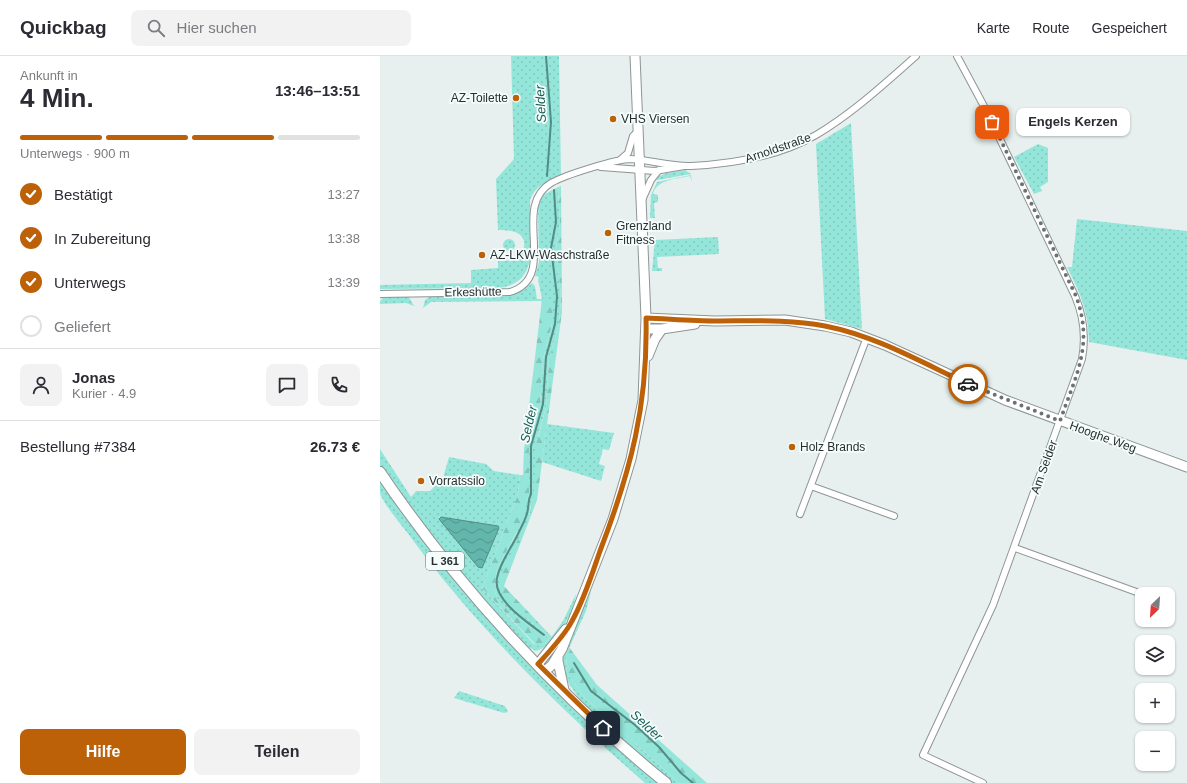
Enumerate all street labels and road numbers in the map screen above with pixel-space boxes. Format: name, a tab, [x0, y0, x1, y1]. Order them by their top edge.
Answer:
street label: Arnoldstraße	[743, 130, 813, 166]
street label: Erkeshütte	[444, 284, 502, 299]
street label: Hooghe Weg	[1068, 418, 1138, 456]
street label: Am Selder	[1028, 438, 1060, 496]
road number: L 361	[426, 552, 464, 570]

